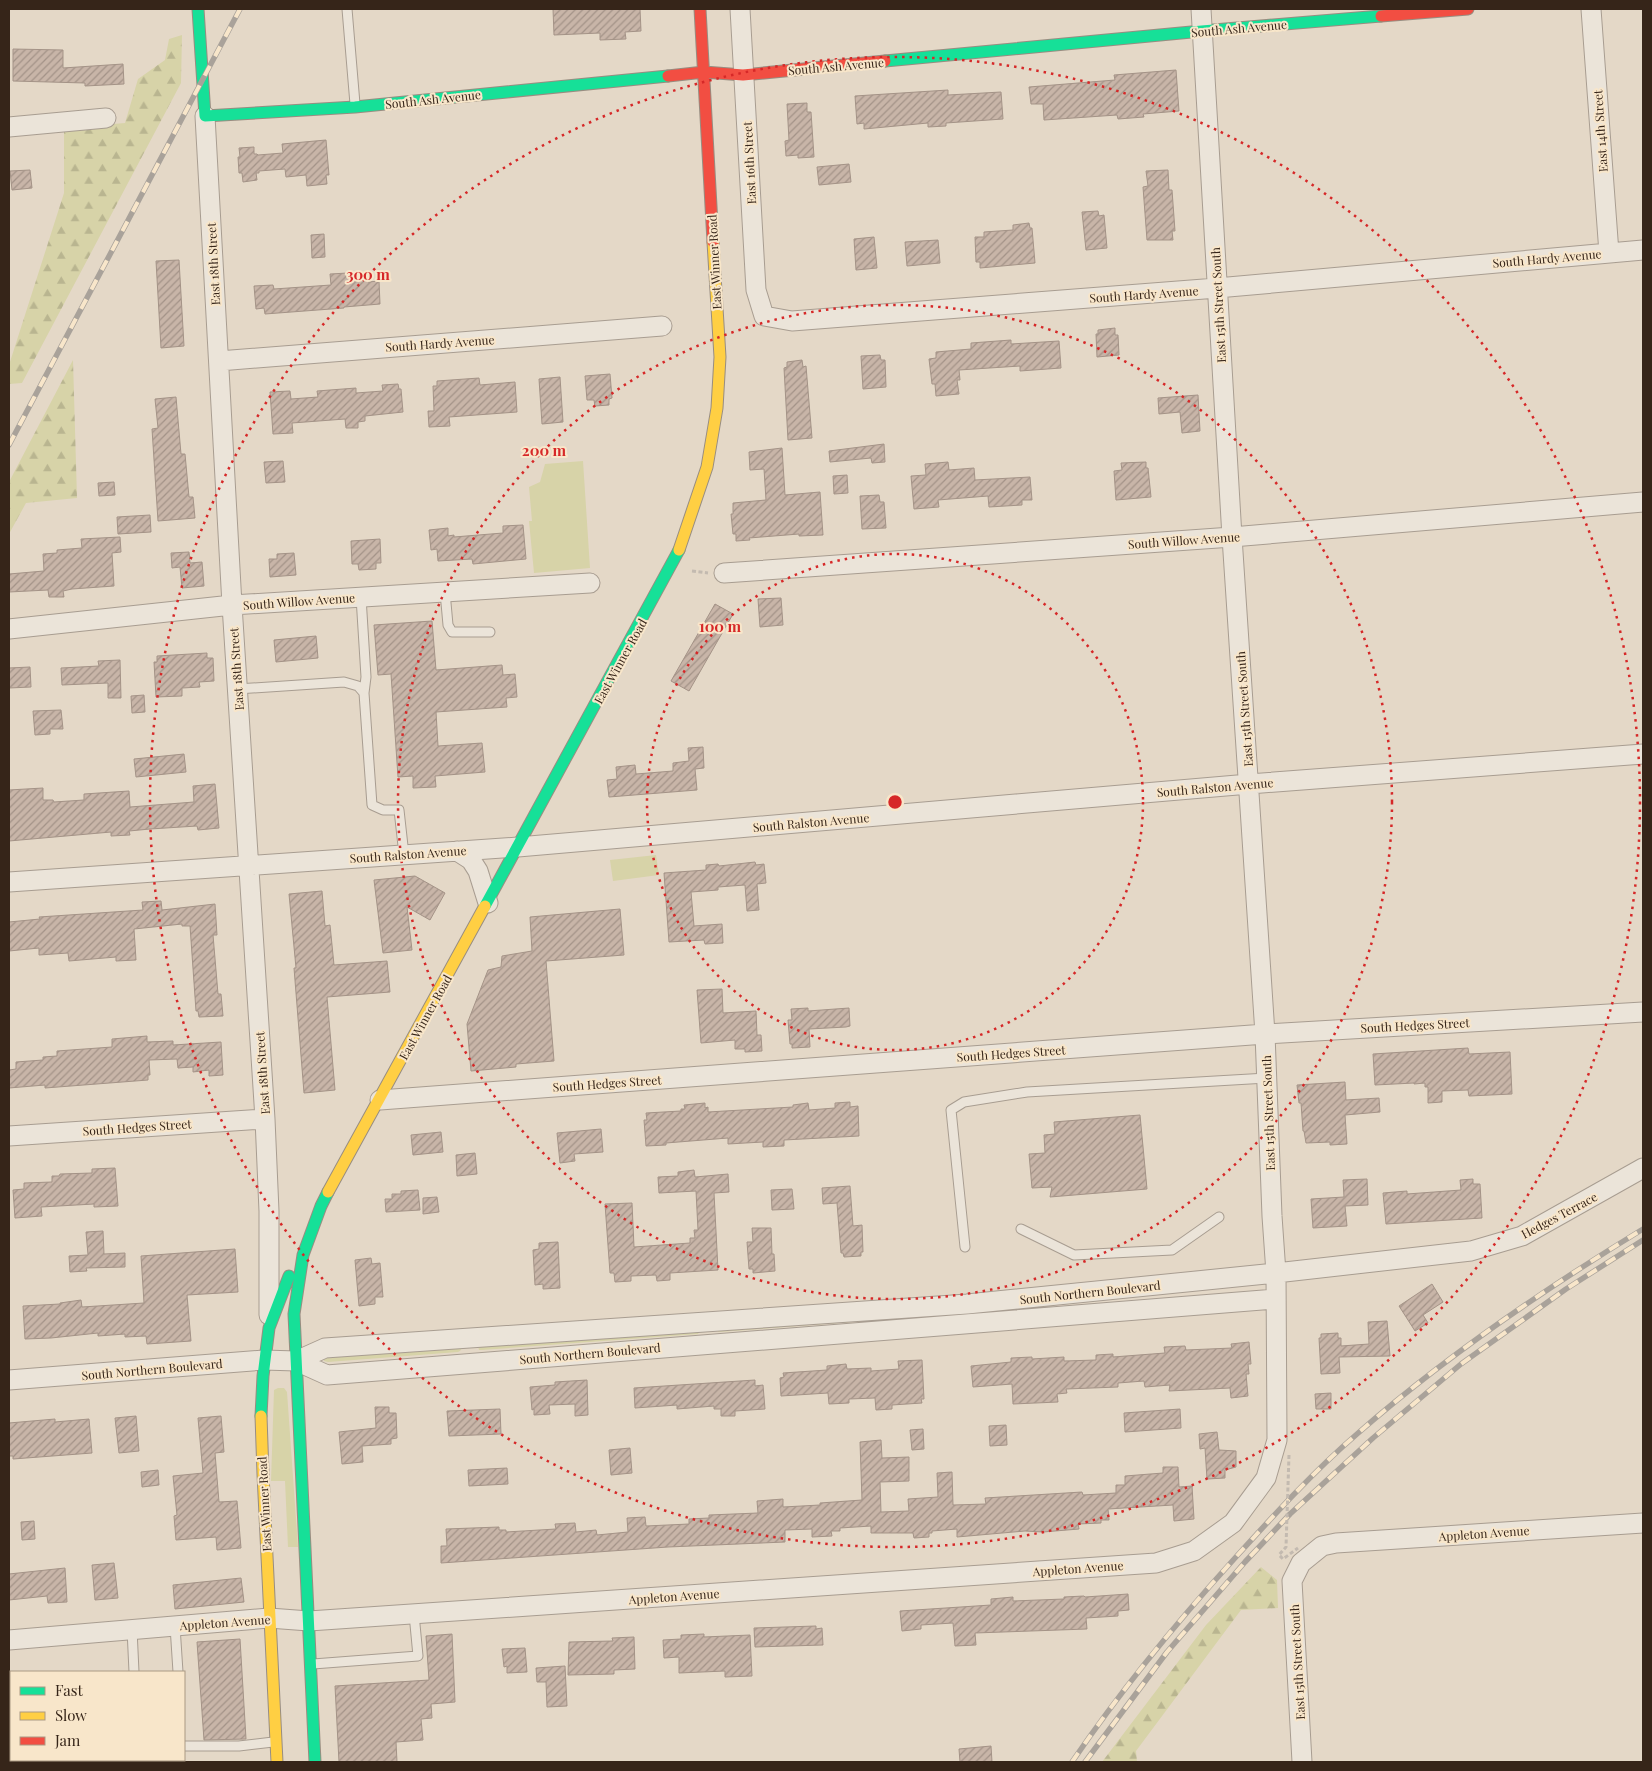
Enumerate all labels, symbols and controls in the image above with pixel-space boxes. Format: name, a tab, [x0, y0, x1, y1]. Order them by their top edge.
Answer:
street label: South Ash Avenue	[1190, 16, 1288, 40]
street label: South Ash Avenue	[787, 54, 885, 78]
street label: South Ash Avenue	[384, 86, 482, 112]
street label: East 14th Street	[1589, 89, 1611, 173]
street label: East 16th Street	[739, 120, 759, 205]
street label: East Winner Road	[704, 214, 724, 310]
street label: East 18th Street	[203, 221, 223, 306]
street label: South Hardy Avenue	[1492, 245, 1602, 271]
street label: East 15th Street South	[1207, 247, 1229, 363]
text: 300 m	[346, 264, 390, 284]
street label: South Hardy Avenue	[1089, 282, 1199, 306]
street label: South Hardy Avenue	[385, 331, 495, 355]
text: 200 m	[522, 440, 567, 460]
street label: South Willow Avenue	[1127, 528, 1241, 552]
street label: South Willow Avenue	[242, 589, 356, 613]
street label: East Winner Road	[590, 615, 650, 706]
text: 100 m	[699, 616, 742, 636]
street label: East 18th Street	[225, 626, 247, 711]
street label: East 15th Street South	[1232, 651, 1256, 767]
street label: South Ralston Avenue	[1156, 774, 1274, 800]
centre of rings	[886, 793, 904, 811]
street label: South Ralston Avenue	[752, 809, 870, 835]
street label: South Ralston Avenue	[349, 842, 467, 866]
street label: East Winner Road	[395, 971, 455, 1062]
street label: South Hedges Street	[1360, 1014, 1471, 1036]
street label: East 18th Street	[251, 1030, 273, 1115]
street label: South Hedges Street	[956, 1041, 1067, 1065]
street label: East 15th Street South	[1258, 1055, 1278, 1171]
street label: South Hedges Street	[552, 1071, 663, 1095]
street label: South Hedges Street	[82, 1115, 193, 1139]
street label: Hedges Terrace	[1518, 1188, 1600, 1242]
street label: South Northern Boulevard	[1019, 1277, 1161, 1307]
street label: South Northern Boulevard	[519, 1339, 661, 1367]
street label: South Northern Boulevard	[81, 1355, 223, 1383]
street label: East Winner Road	[254, 1456, 274, 1552]
street label: Appleton Avenue	[1437, 1522, 1530, 1544]
street label: Appleton Avenue	[1031, 1557, 1124, 1579]
street label: Appleton Avenue	[627, 1585, 720, 1607]
street label: East 15th Street South	[1286, 1604, 1308, 1720]
street label: Appleton Avenue	[178, 1611, 271, 1633]
legend	[10, 1671, 185, 1761]
text: Fast	[55, 1680, 84, 1700]
text: Slow	[55, 1705, 87, 1725]
text: Jam	[54, 1730, 81, 1750]

